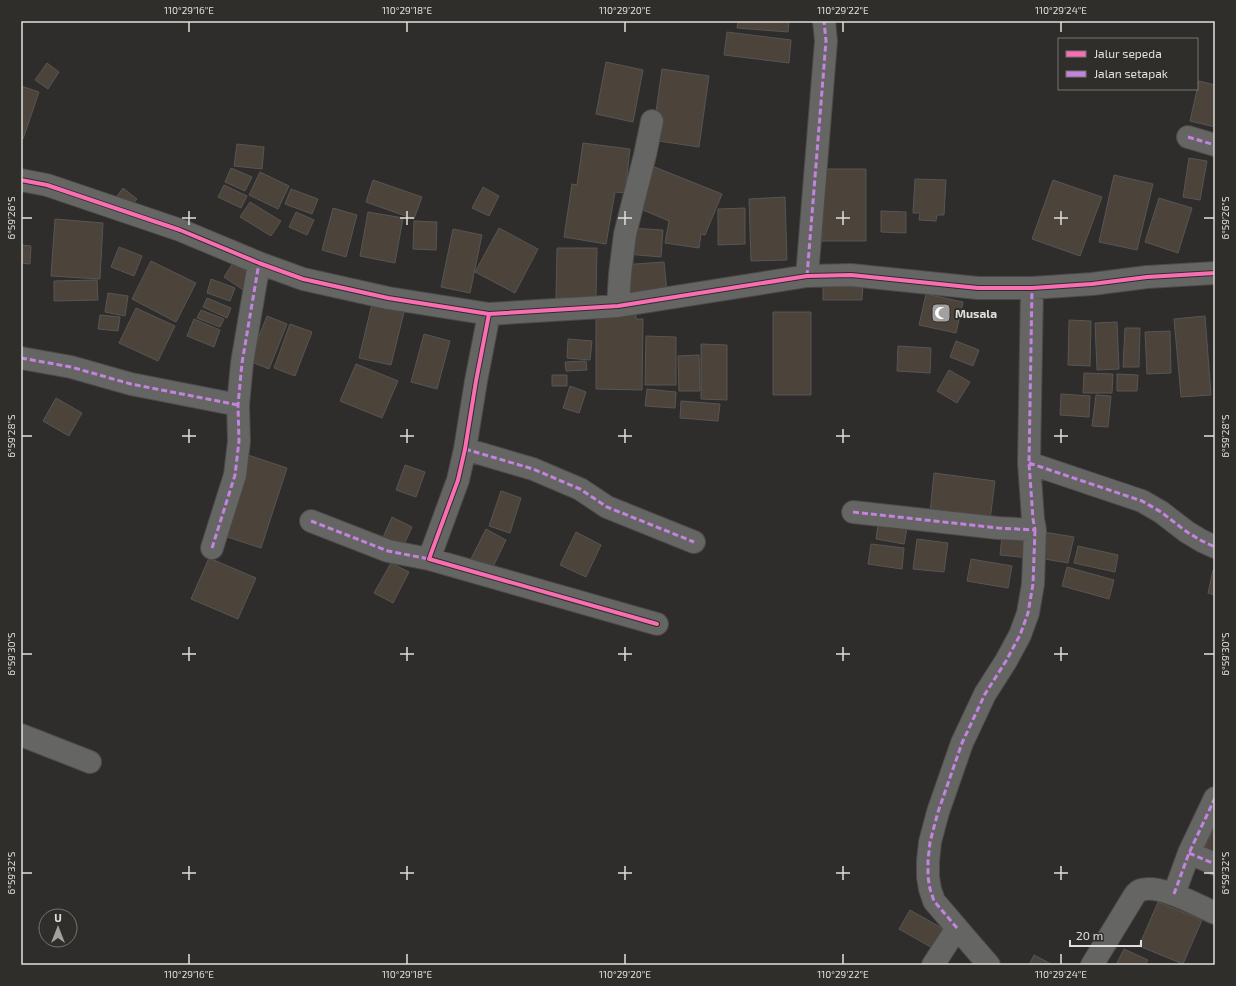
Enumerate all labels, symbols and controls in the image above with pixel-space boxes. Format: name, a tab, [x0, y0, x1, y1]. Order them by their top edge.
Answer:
text: 110°29'16"E	[164, 4, 214, 16]
text: 110°29'18"E	[382, 4, 433, 16]
text: 110°29'20"E	[599, 4, 651, 16]
text: 110°29'22"E	[817, 4, 869, 16]
text: 110°29'24"E	[1035, 4, 1087, 16]
legend	[1058, 38, 1198, 90]
text: Jalur sepeda	[1094, 46, 1162, 60]
text: Jalan setapak	[1094, 66, 1168, 80]
text: 6°59'26"S	[5, 196, 17, 240]
text: 6°59'26"S	[1219, 196, 1231, 240]
mosque icon: Musala	[930, 302, 952, 324]
place label: Musala	[955, 306, 997, 320]
text: 6°59'28"S	[5, 414, 17, 458]
text: 6°59'28"S	[1219, 414, 1231, 458]
text: 6°59'30"S	[5, 632, 17, 676]
text: 6°59'30"S	[1219, 632, 1231, 676]
text: 6°59'32"S	[5, 851, 17, 894]
text: 6°59'32"S	[1219, 851, 1231, 894]
north arrow	[38, 908, 78, 948]
text: U	[54, 911, 62, 924]
scale bar	[1070, 922, 1141, 948]
text: 20 m	[1076, 928, 1103, 942]
text: 110°29'16"E	[164, 968, 214, 980]
text: 110°29'18"E	[382, 968, 433, 980]
text: 110°29'20"E	[599, 968, 651, 980]
text: 110°29'22"E	[817, 968, 869, 980]
text: 110°29'24"E	[1035, 968, 1087, 980]

